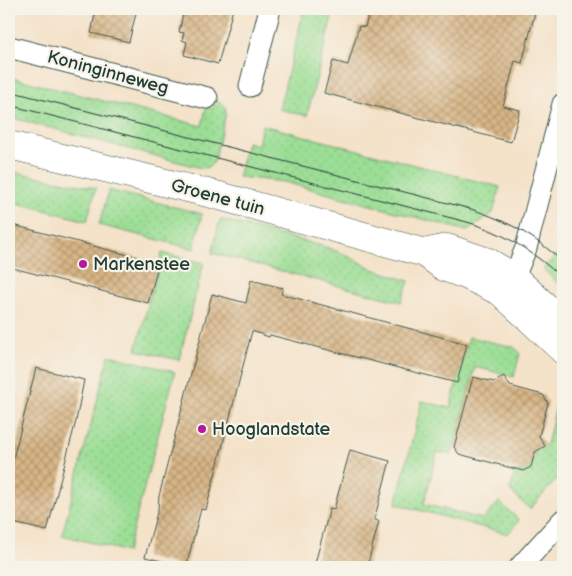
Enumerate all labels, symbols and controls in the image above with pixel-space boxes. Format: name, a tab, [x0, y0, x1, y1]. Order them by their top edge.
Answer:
street label: Koninginneweg	[45, 46, 171, 99]
street label: Groene tuin	[169, 175, 267, 220]
place label: Markenstee	[93, 254, 190, 275]
marker: Markenstee	[77, 258, 89, 270]
place label: Hooglandstate	[212, 419, 331, 440]
marker: Hooglandstate	[196, 423, 208, 435]

